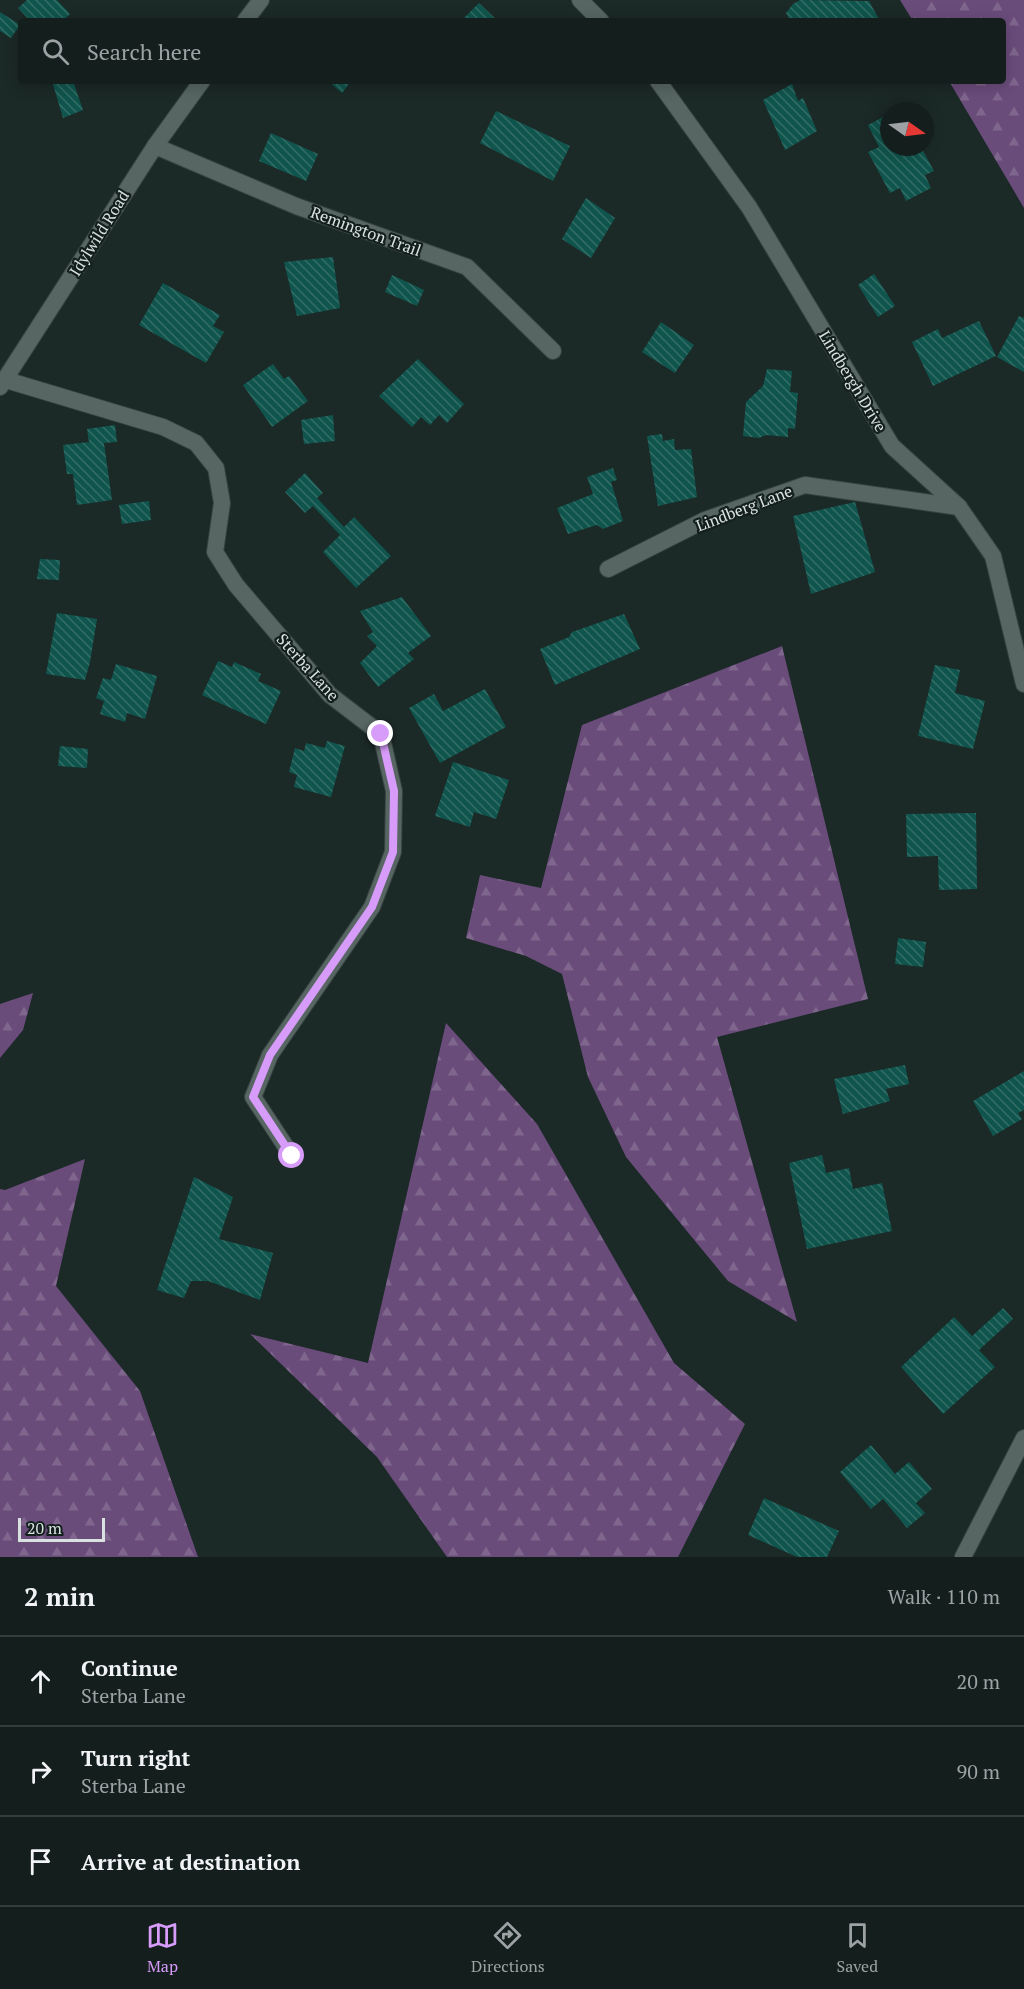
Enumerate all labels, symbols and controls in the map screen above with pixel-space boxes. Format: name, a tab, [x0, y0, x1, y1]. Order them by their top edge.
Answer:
search box	[18, 18, 1006, 84]
icon: search	[39, 35, 72, 68]
text: Search here	[87, 37, 201, 66]
north arrow	[880, 102, 934, 156]
street label: Idylwild Road	[64, 186, 134, 280]
street label: Remington Trail	[308, 201, 424, 261]
street label: Lindbergh Drive	[814, 326, 892, 436]
street label: Lindberg Lane	[693, 480, 795, 536]
street label: Sterba Lane	[272, 628, 344, 706]
route end	[367, 720, 393, 746]
route start	[278, 1142, 304, 1168]
scale bar	[18, 1515, 105, 1542]
text: 20 m	[27, 1517, 62, 1539]
text: 2 min	[24, 1579, 95, 1613]
text: Walk · 110 m	[888, 1583, 1000, 1610]
text: Continue	[81, 1653, 178, 1682]
icon: ahead	[24, 1665, 57, 1698]
text: 20 m	[957, 1668, 1000, 1695]
text: Sterba Lane	[81, 1682, 186, 1709]
text: Turn right	[81, 1743, 190, 1772]
icon: right	[24, 1755, 57, 1788]
text: 90 m	[957, 1758, 1000, 1785]
text: Sterba Lane	[81, 1772, 186, 1799]
icon: arrive	[24, 1845, 57, 1878]
text: Arrive at destination	[81, 1847, 300, 1876]
tab: Map	[146, 1919, 179, 1977]
tab: Directions	[471, 1919, 545, 1977]
tab: Saved	[837, 1919, 878, 1977]

